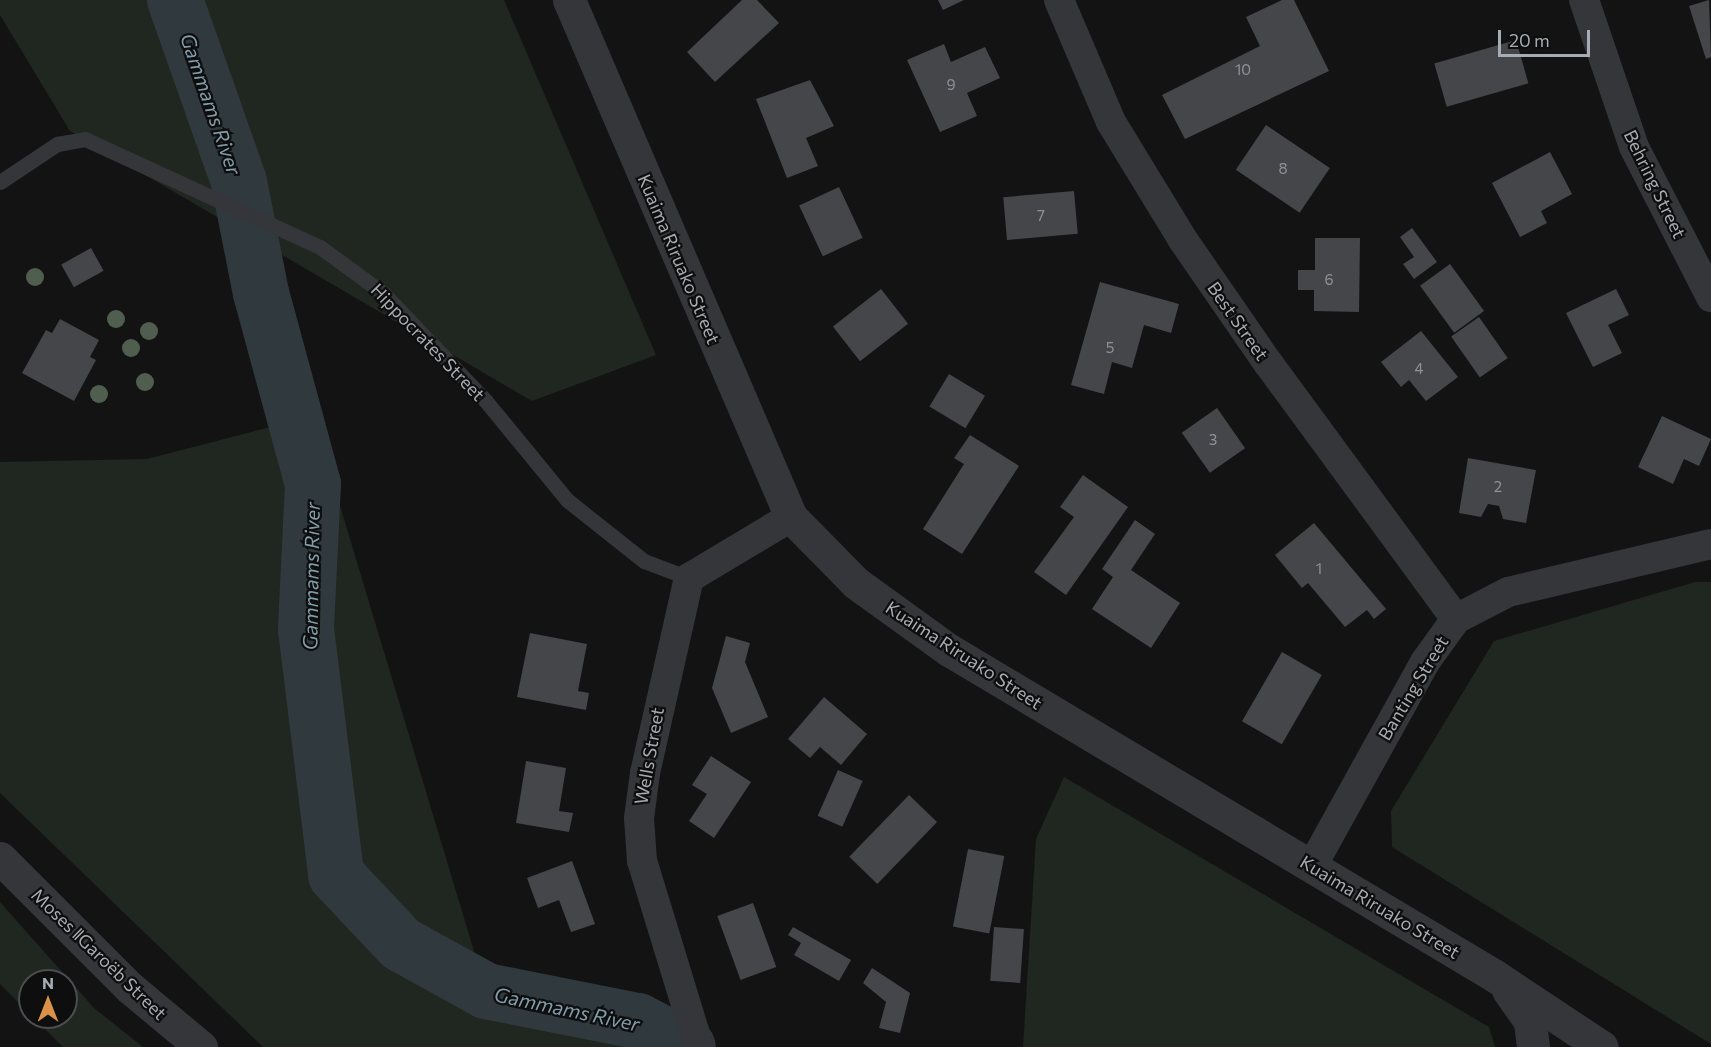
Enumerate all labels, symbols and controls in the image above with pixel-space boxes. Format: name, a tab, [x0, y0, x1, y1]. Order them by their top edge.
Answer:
scale bar	[1501, 18, 1592, 56]
text: 20 m	[1509, 29, 1550, 51]
water label: Gammams River	[176, 30, 246, 178]
house number: 10	[1235, 61, 1251, 79]
house number: 9	[946, 76, 956, 94]
street label: Behring Street	[1620, 126, 1690, 242]
house number: 8	[1278, 160, 1288, 178]
street label: Kuaima Riruako Street	[633, 171, 725, 347]
house number: 7	[1037, 207, 1045, 225]
house number: 6	[1324, 271, 1334, 289]
street label: Best Street	[1203, 278, 1273, 364]
street label: Hippocrates Street	[366, 279, 490, 405]
house number: 5	[1106, 339, 1114, 357]
house number: 4	[1415, 360, 1423, 378]
house number: 3	[1209, 431, 1217, 449]
house number: 2	[1494, 478, 1502, 496]
water label: Gammams River	[298, 502, 324, 650]
house number: 1	[1316, 560, 1322, 578]
street label: Kuaima Riruako Street	[882, 596, 1046, 714]
street label: Banting Street	[1373, 632, 1453, 744]
street label: Wells Street	[630, 706, 668, 806]
street label: Kuaima Riruako Street	[1296, 851, 1464, 963]
street label: Moses ǁGaroëb Street	[27, 884, 171, 1024]
north arrow	[18, 969, 78, 1029]
text: N	[42, 973, 54, 992]
water label: Gammams River	[492, 982, 642, 1036]

